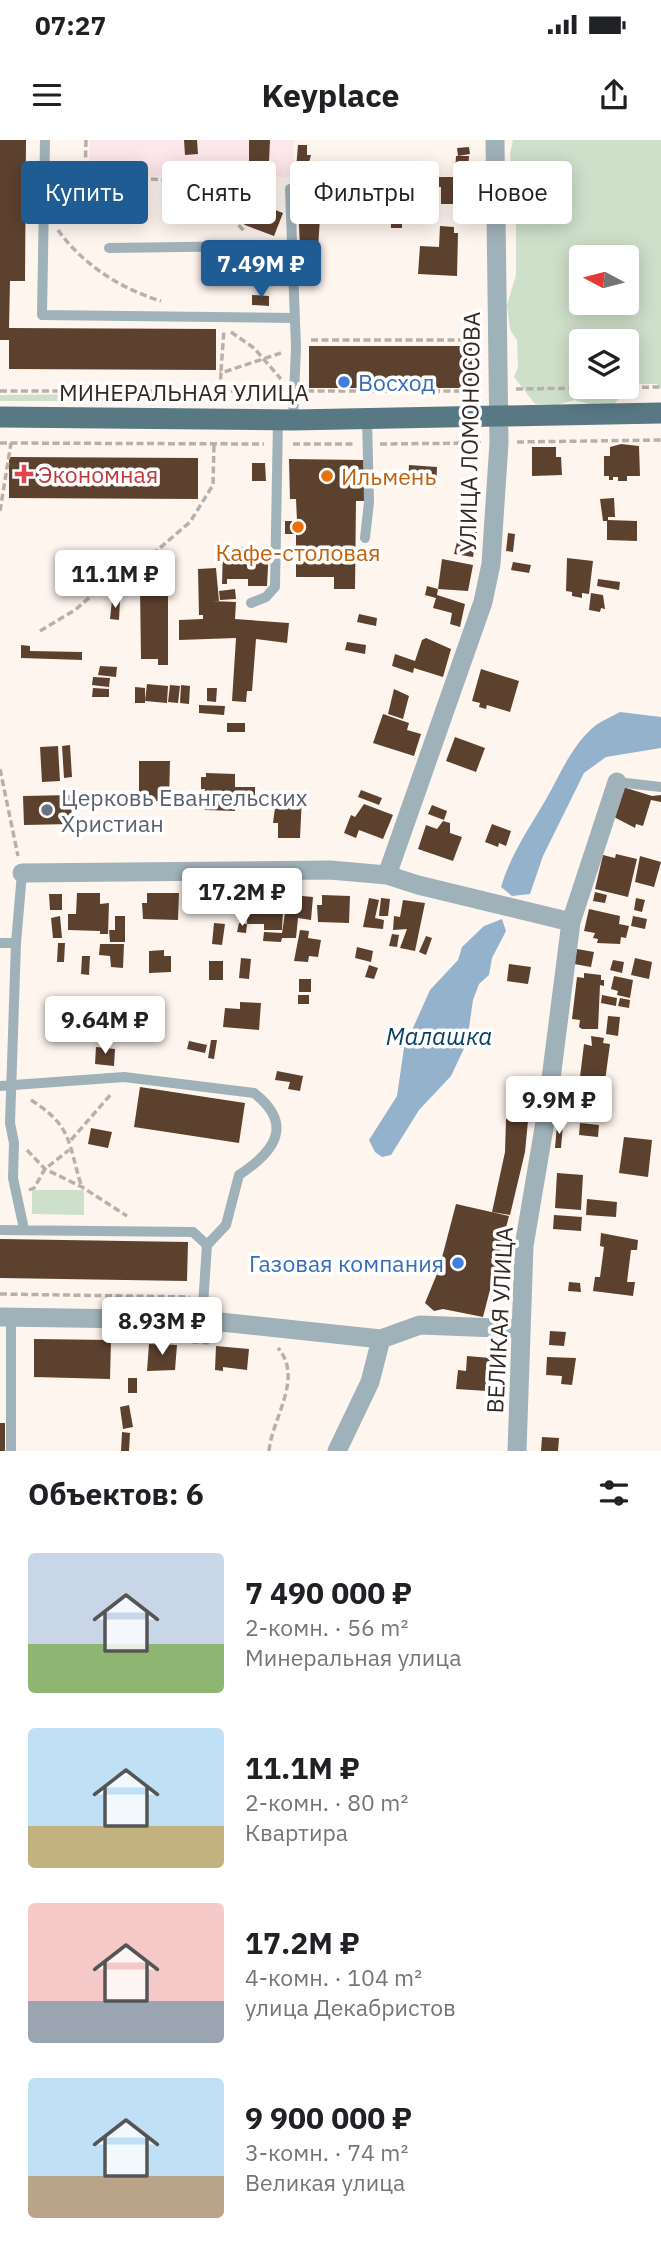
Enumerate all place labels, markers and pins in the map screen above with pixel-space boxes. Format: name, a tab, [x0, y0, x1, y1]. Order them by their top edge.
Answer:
pin: 7.49M ₽	[196, 240, 326, 300]
place label: Восход	[358, 367, 436, 397]
marker: Восход	[336, 374, 352, 390]
place label: Экономная	[38, 459, 158, 489]
place label: Ильмень	[341, 461, 436, 491]
marker: Экономная	[16, 466, 32, 482]
marker: Ильмень	[319, 468, 335, 484]
marker: Кафе-столовая	[290, 519, 306, 535]
place label: Кафе-столовая	[215, 537, 381, 567]
pin: 11.1M ₽	[50, 550, 180, 610]
place label: Церковь Евангельских Христиан	[61, 782, 308, 838]
marker: Церковь Евангельских Христиан	[39, 802, 55, 818]
pin: 17.2M ₽	[177, 868, 307, 928]
pin: 9.64M ₽	[40, 996, 170, 1056]
pin: 9.9M ₽	[502, 1076, 616, 1136]
place label: Газовая компания	[249, 1248, 444, 1278]
marker: Газовая компания	[450, 1255, 466, 1271]
pin: 8.93M ₽	[97, 1298, 227, 1357]

